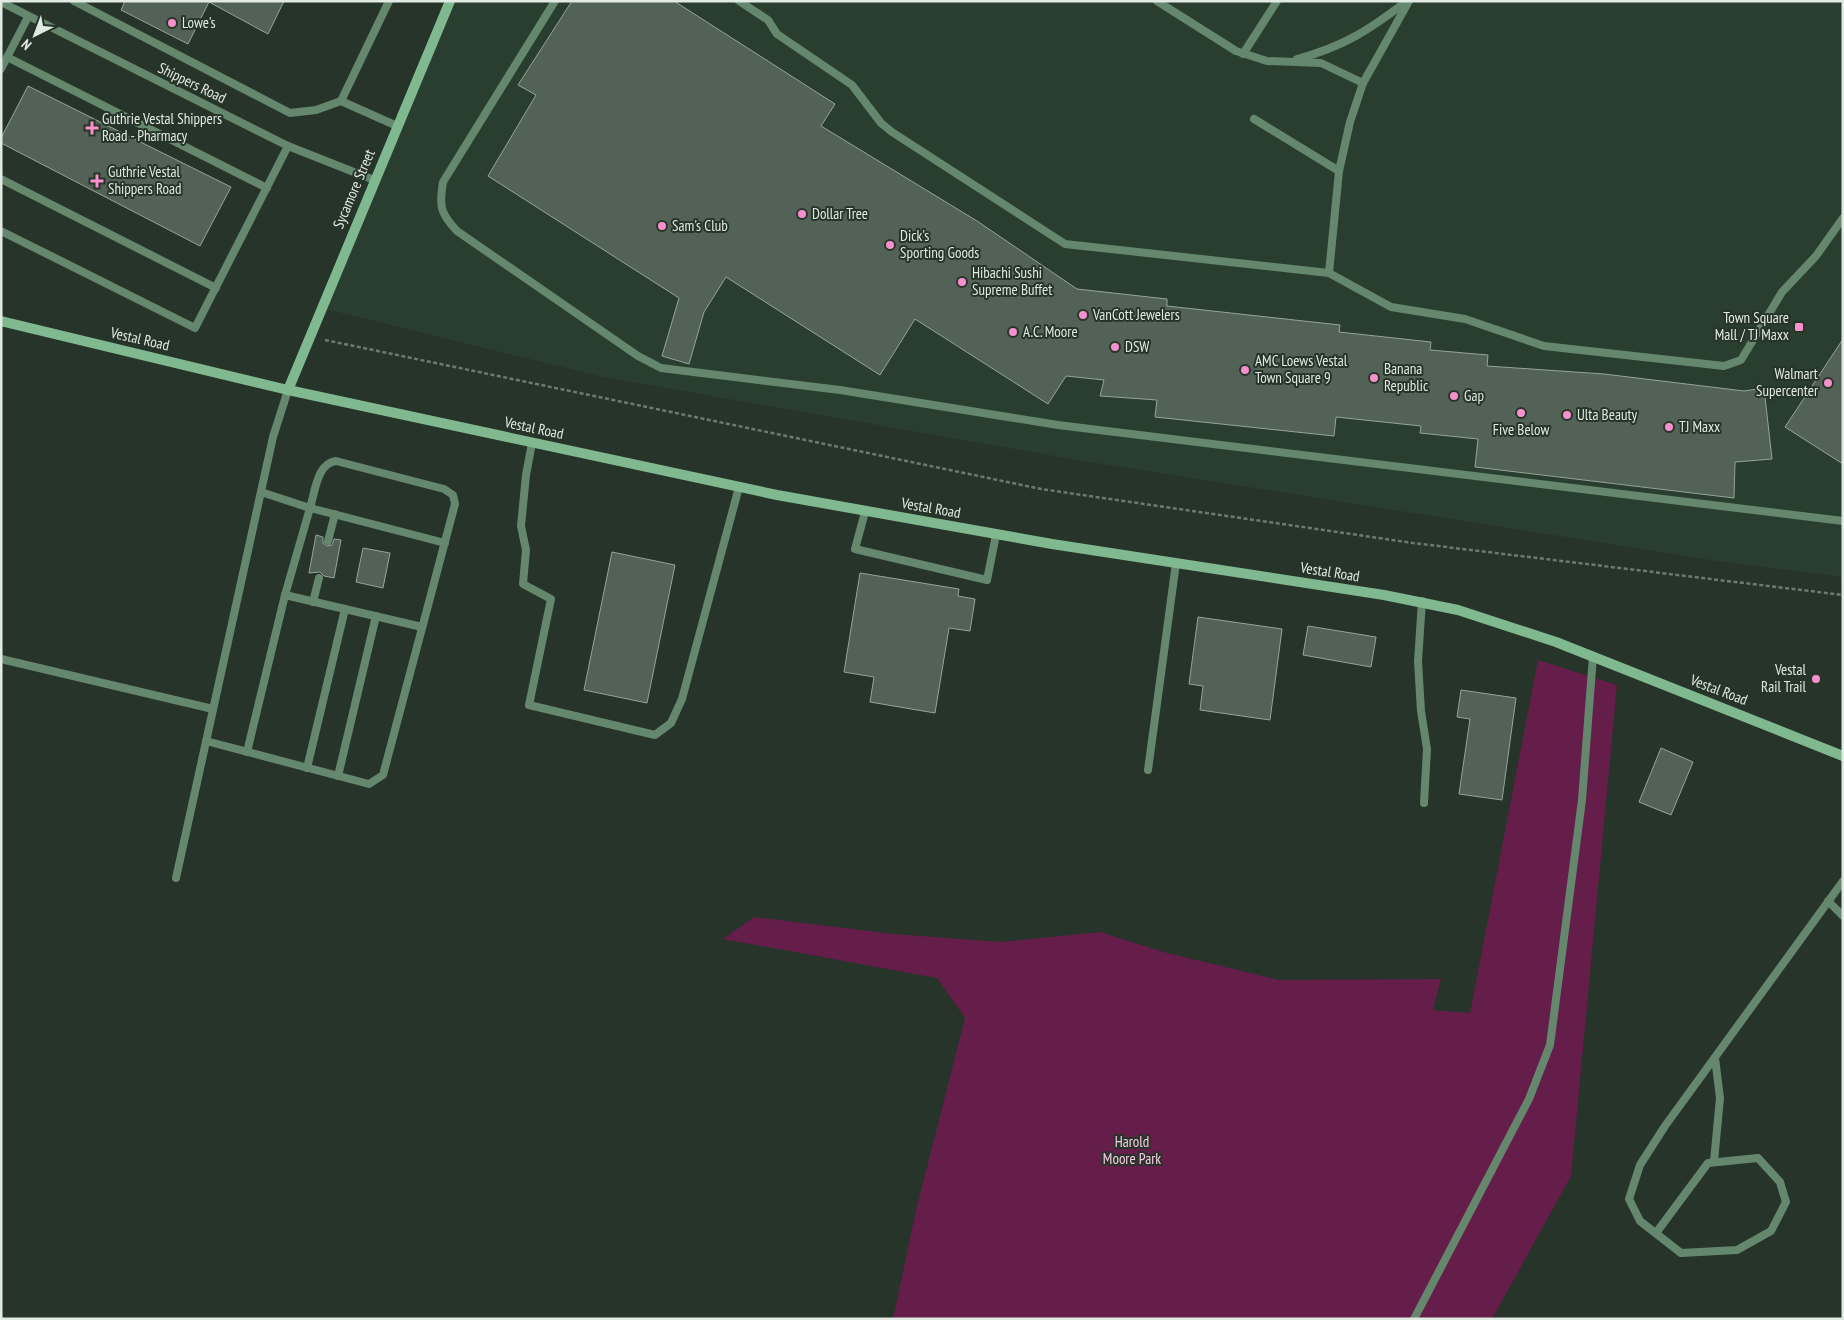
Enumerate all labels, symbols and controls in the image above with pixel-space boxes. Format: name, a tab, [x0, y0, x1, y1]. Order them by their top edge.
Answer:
north arrow	[10, 10, 60, 60]
place label: Lowe's	[182, 13, 216, 32]
marker: Lowe's	[166, 17, 178, 29]
text: N	[17, 35, 35, 54]
street label: Shippers Road	[155, 58, 229, 107]
place label: Guthrie Vestal Shippers Road - Pharmacy	[102, 109, 222, 145]
marker: Guthrie Vestal Shippers Road - Pharmacy	[86, 122, 98, 134]
street label: Sycamore Street	[328, 146, 379, 231]
place label: Guthrie Vestal Shippers Road	[108, 162, 181, 198]
marker: Guthrie Vestal Shippers Road	[90, 174, 104, 188]
place label: Dollar Tree	[812, 204, 868, 223]
marker: Dollar Tree	[796, 208, 808, 220]
place label: Sam's Club	[672, 216, 728, 235]
marker: Sam's Club	[656, 220, 668, 232]
place label: Dick's Sporting Goods	[900, 226, 979, 262]
marker: Dick's Sporting Goods	[884, 239, 896, 251]
place label: Hibachi Sushi Supreme Buffet	[972, 263, 1052, 299]
marker: Hibachi Sushi Supreme Buffet	[956, 276, 968, 288]
place label: VanCott Jewelers	[1092, 305, 1180, 324]
place label: Town Square Mall / TJ Maxx	[1715, 308, 1789, 344]
marker: VanCott Jewelers	[1077, 309, 1089, 321]
marker: Town Square Mall / TJ Maxx	[1793, 321, 1805, 333]
street label: Vestal Road	[108, 322, 171, 355]
place label: A.C. Moore	[1023, 322, 1078, 341]
marker: A.C. Moore	[1007, 326, 1019, 338]
place label: DSW	[1125, 337, 1149, 356]
marker: DSW	[1109, 341, 1121, 353]
place label: AMC Loews Vestal Town Square 9	[1255, 351, 1348, 387]
place label: Banana Republic	[1384, 359, 1429, 395]
marker: AMC Loews Vestal Town Square 9	[1239, 364, 1251, 376]
place label: Walmart Supercenter	[1756, 364, 1819, 400]
marker: Banana Republic	[1368, 372, 1380, 384]
marker: Walmart Supercenter	[1822, 377, 1834, 389]
place label: Gap	[1464, 386, 1484, 405]
marker: Gap	[1448, 390, 1460, 402]
place label: Ulta Beauty	[1577, 405, 1637, 424]
marker: Five Below	[1515, 407, 1527, 419]
marker: Ulta Beauty	[1561, 409, 1573, 421]
street label: Vestal Road	[502, 412, 565, 443]
place label: TJ Maxx	[1679, 417, 1720, 436]
place label: Five Below	[1493, 420, 1549, 439]
marker: TJ Maxx	[1663, 421, 1675, 433]
street label: Vestal Road	[899, 493, 962, 522]
street label: Vestal Road	[1298, 557, 1361, 586]
place label: Vestal Rail Trail	[1761, 660, 1807, 696]
street label: Vestal Road	[1687, 670, 1751, 709]
marker: Vestal Rail Trail	[1810, 673, 1822, 685]
park label: Harold Moore Park	[1103, 1132, 1161, 1168]

